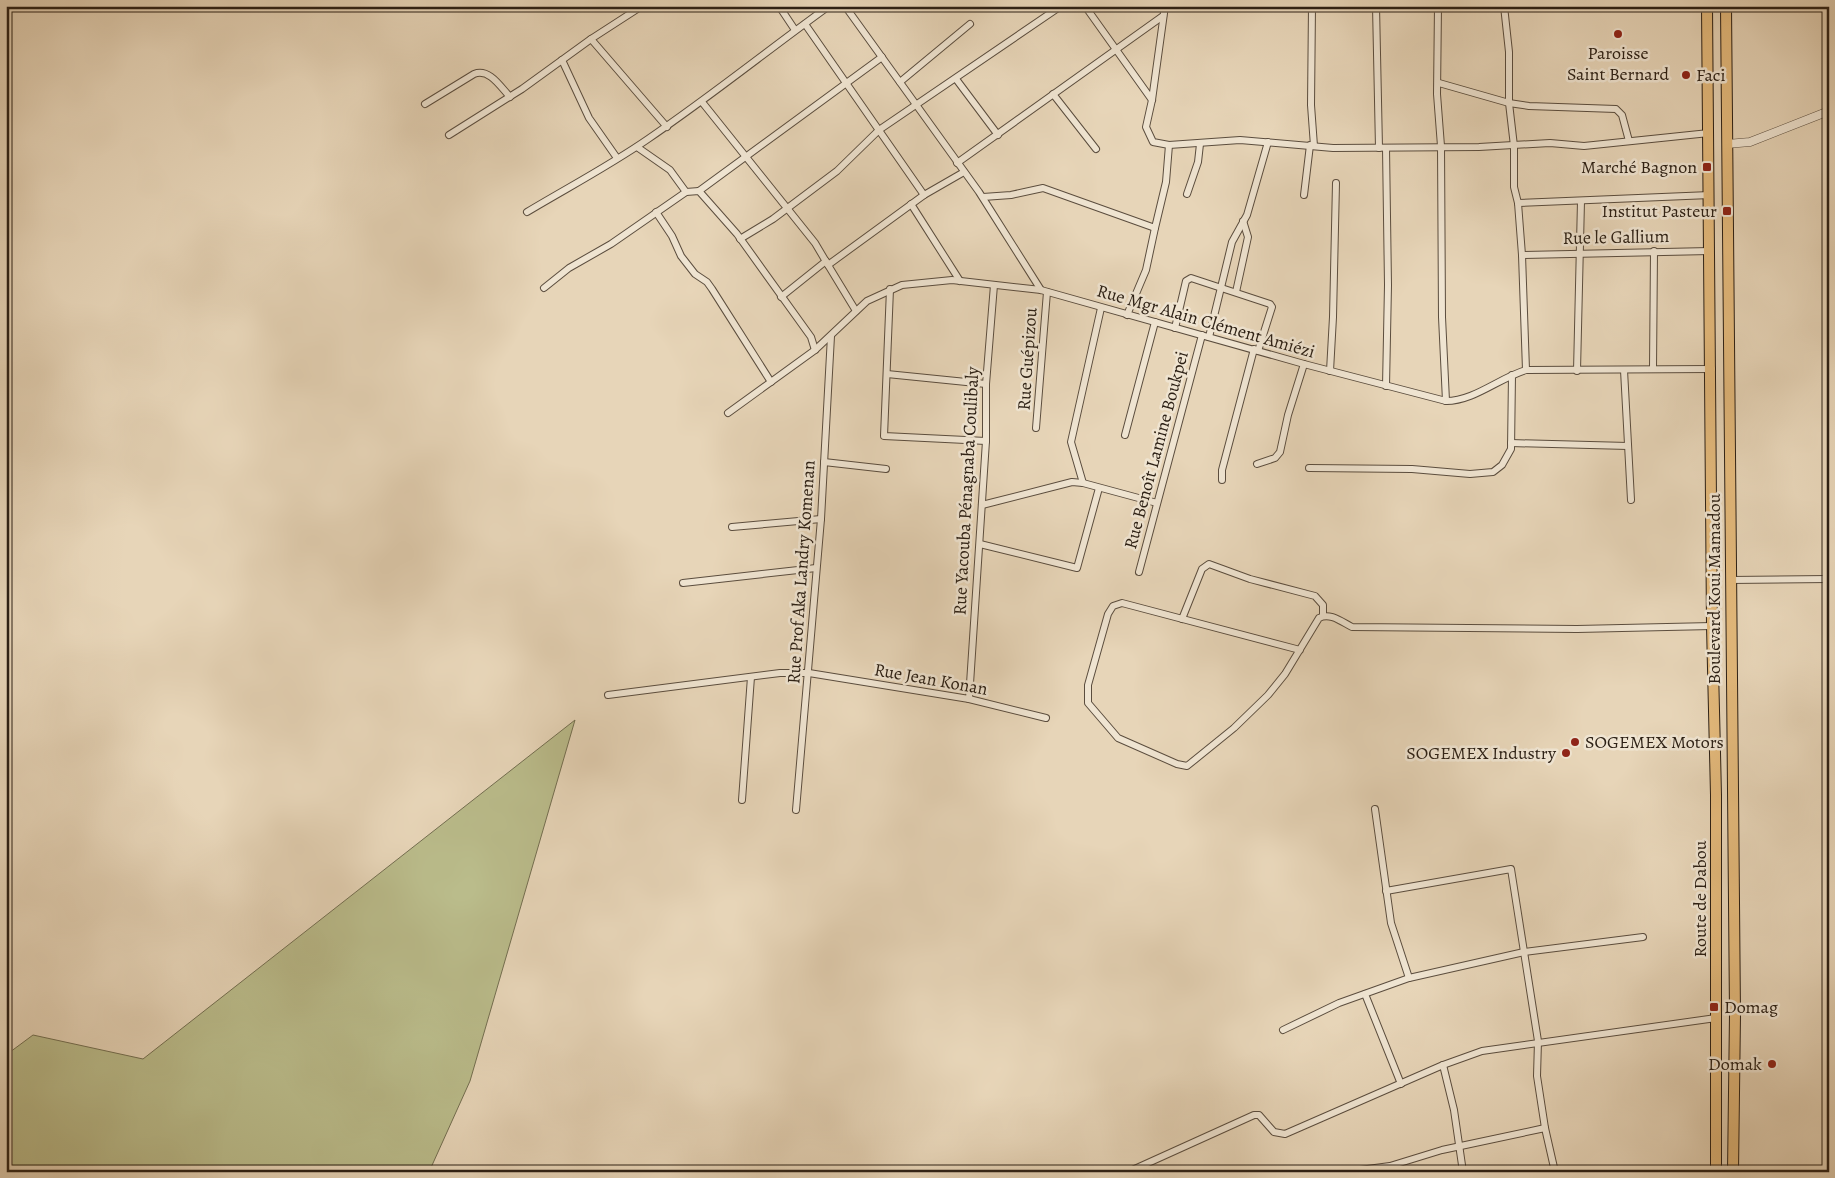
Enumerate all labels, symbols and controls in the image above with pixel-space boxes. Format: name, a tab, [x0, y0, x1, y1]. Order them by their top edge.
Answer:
marker: Paroisse Saint Bernard	[1612, 28, 1624, 40]
place label: Paroisse Saint Bernard	[1567, 41, 1669, 86]
place label: Faci	[1696, 63, 1726, 87]
marker: Faci	[1680, 69, 1692, 81]
place label: Marché Bagnon	[1581, 155, 1697, 179]
marker: Marché Bagnon	[1701, 161, 1713, 173]
place label: Institut Pasteur	[1602, 199, 1717, 223]
marker: Institut Pasteur	[1721, 205, 1733, 217]
street label: Rue le Gallium	[1562, 224, 1670, 250]
street label: Rue Mgr Alain Clément Amiézi	[1094, 278, 1318, 364]
street label: Rue Guépizou	[1011, 307, 1043, 411]
street label: Rue Benoît Lamine Boukpei	[1118, 348, 1194, 552]
street label: Rue Yacouba Pénagnaba Coulibaly	[948, 365, 985, 616]
street label: Rue Prof Aka Landry Komenan	[781, 459, 821, 685]
street label: Boulevard Koui Mamadou	[1702, 493, 1726, 685]
street label: Rue Jean Konan	[872, 657, 990, 701]
place label: SOGEMEX Motors	[1585, 730, 1724, 754]
marker: SOGEMEX Motors	[1569, 736, 1581, 748]
place label: SOGEMEX Industry	[1406, 741, 1557, 765]
marker: SOGEMEX Industry	[1560, 747, 1572, 759]
street label: Route de Dabou	[1688, 840, 1712, 957]
place label: Domag	[1724, 995, 1778, 1019]
marker: Domag	[1708, 1001, 1720, 1013]
place label: Domak	[1708, 1052, 1762, 1076]
marker: Domak	[1766, 1058, 1778, 1070]

